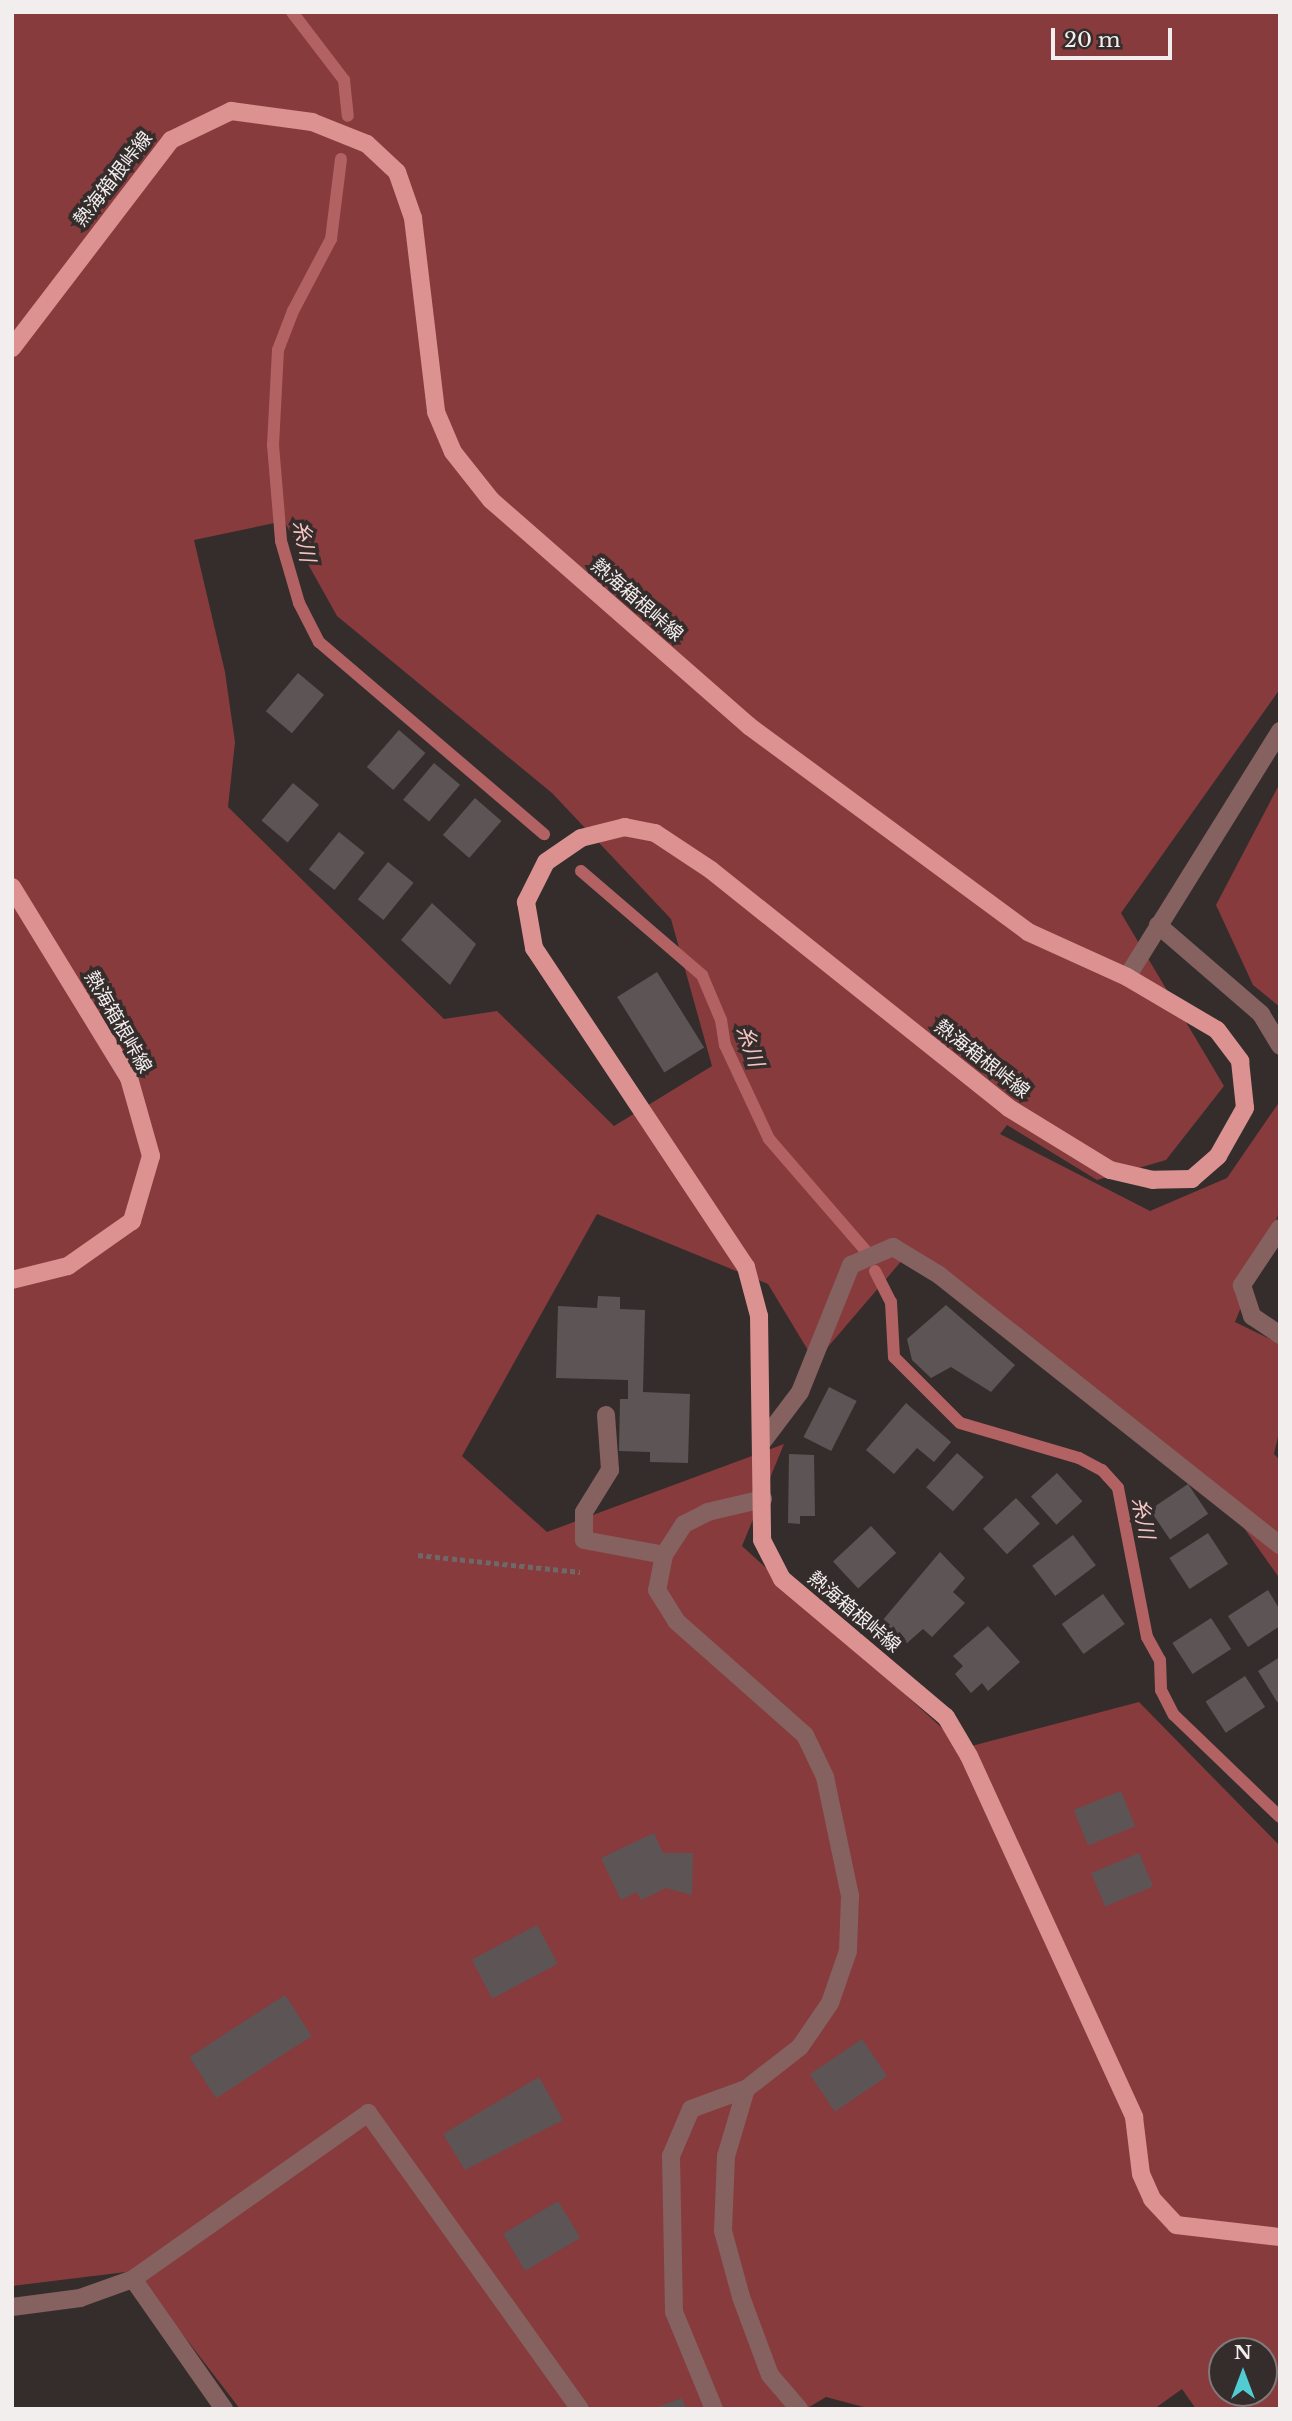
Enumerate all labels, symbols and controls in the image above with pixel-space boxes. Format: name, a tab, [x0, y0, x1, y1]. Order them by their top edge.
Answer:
scale bar	[1054, 14, 1175, 58]
text: 20 m	[1064, 27, 1121, 53]
street label: 熱海箱根峠線	[69, 127, 157, 231]
water label: 糸川	[288, 518, 320, 564]
street label: 熱海箱根峠線	[587, 554, 687, 646]
street label: 熱海箱根峠線	[80, 967, 156, 1077]
street label: 熱海箱根峠線	[930, 1015, 1034, 1103]
water label: 糸川	[731, 1022, 769, 1070]
water label: 糸川	[1127, 1495, 1159, 1541]
street label: 熱海箱根峠線	[803, 1567, 905, 1657]
north arrow	[1208, 2337, 1278, 2407]
text: N	[1234, 2341, 1252, 2364]

